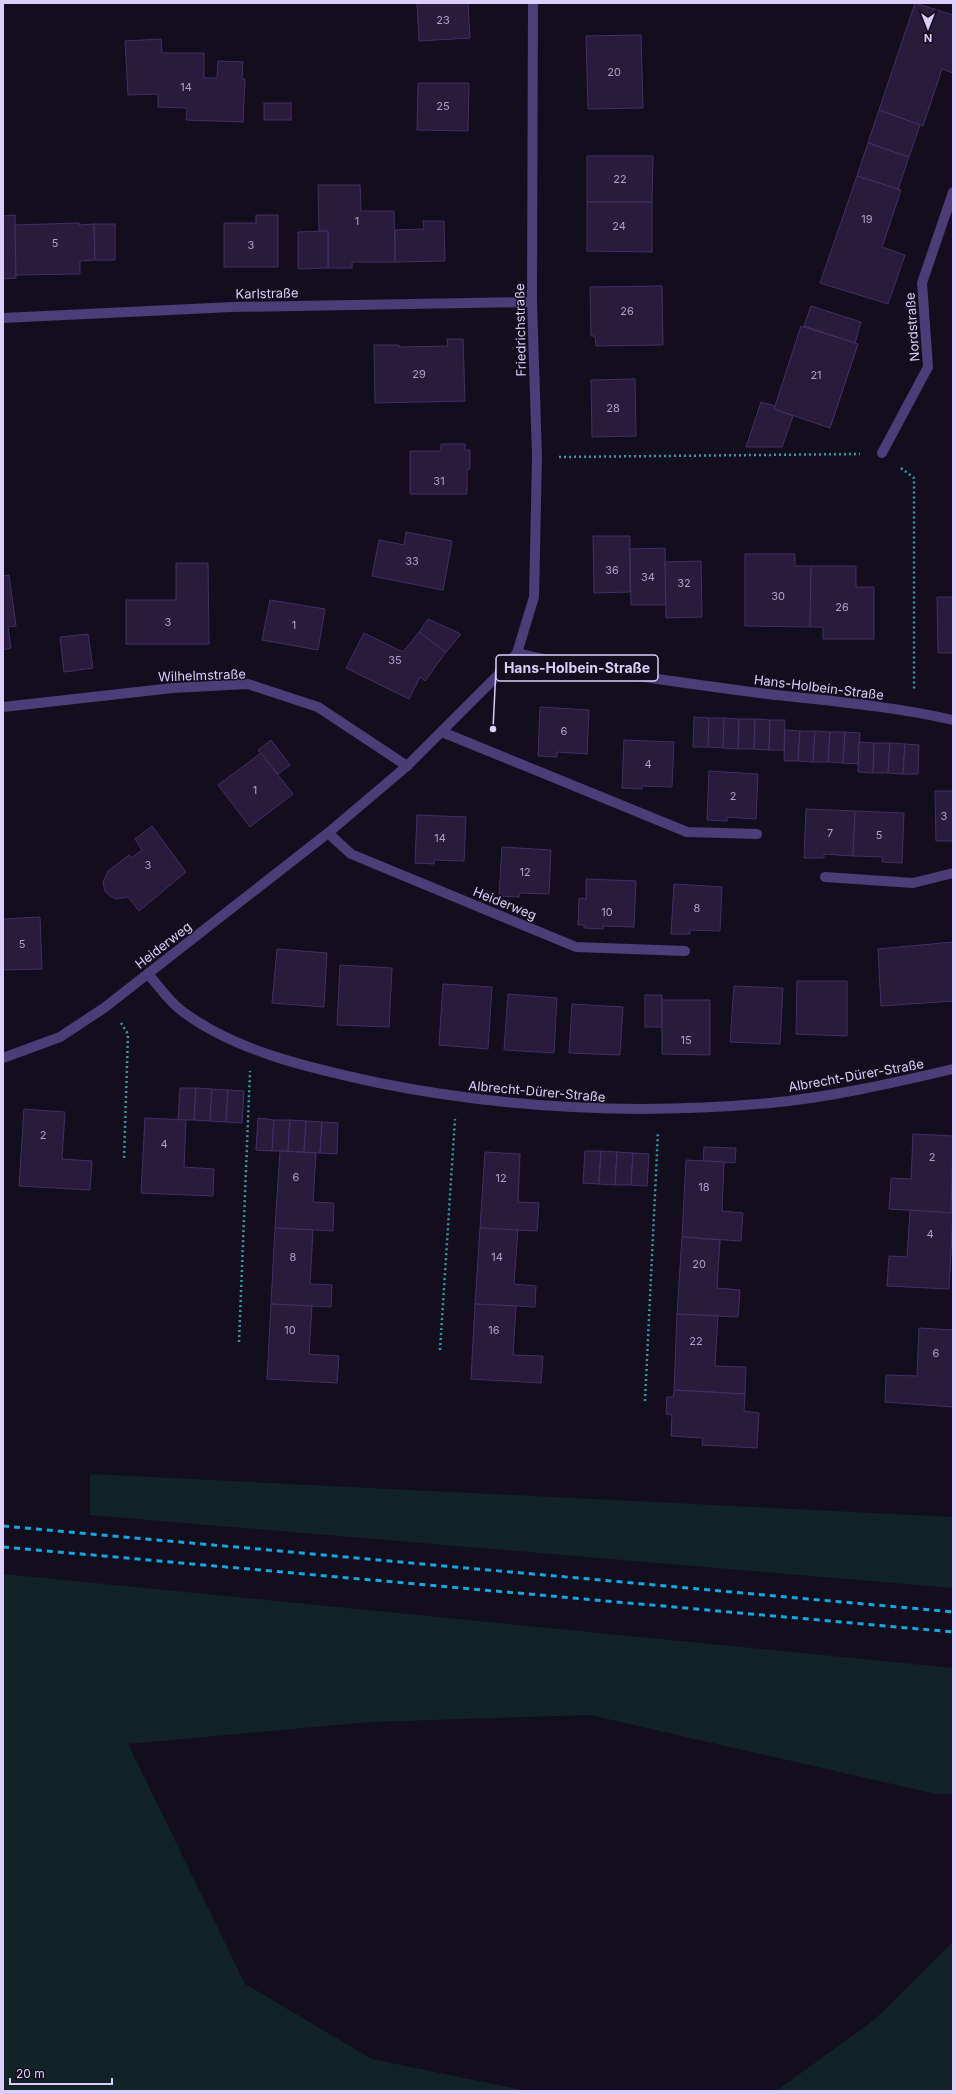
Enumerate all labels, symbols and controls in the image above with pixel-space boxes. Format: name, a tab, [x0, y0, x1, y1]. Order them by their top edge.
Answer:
north arrow	[908, 8, 948, 48]
house number: 23	[436, 13, 450, 27]
text: N	[924, 31, 932, 45]
house number: 20	[607, 65, 621, 79]
house number: 14	[180, 80, 192, 94]
house number: 25	[436, 99, 450, 113]
house number: 22	[613, 172, 627, 186]
house number: 19	[861, 212, 873, 226]
house number: 1	[355, 214, 359, 228]
house number: 24	[612, 219, 626, 233]
house number: 5	[52, 236, 59, 250]
house number: 3	[248, 238, 255, 252]
street label: Friedrichstraße	[511, 283, 529, 377]
street label: Karlstraße	[235, 284, 299, 302]
street label: Nordstraße	[902, 292, 922, 362]
house number: 26	[620, 304, 634, 318]
house number: 29	[412, 367, 426, 381]
house number: 21	[810, 368, 822, 382]
house number: 28	[606, 401, 620, 415]
house number: 31	[433, 474, 445, 488]
house number: 33	[405, 554, 419, 568]
house number: 36	[605, 563, 619, 577]
house number: 34	[641, 570, 655, 584]
house number: 32	[677, 576, 691, 590]
house number: 30	[771, 589, 785, 603]
house number: 26	[835, 600, 849, 614]
house number: 3	[165, 615, 172, 629]
house number: 1	[292, 618, 296, 632]
house number: 35	[388, 653, 402, 667]
callout: Hans-Holbein-Straße	[496, 655, 658, 681]
text: Hans-Holbein-Straße	[504, 659, 650, 676]
street label: Wilhelmstraße	[158, 665, 246, 685]
street label: Hans-Holbein-Straße	[753, 671, 885, 703]
house number: 6	[561, 724, 568, 738]
house number: 4	[644, 757, 652, 771]
house number: 1	[253, 783, 257, 797]
house number: 2	[730, 789, 736, 803]
house number: 3	[941, 809, 948, 823]
house number: 7	[827, 826, 833, 840]
house number: 5	[876, 828, 883, 842]
house number: 14	[434, 831, 446, 845]
house number: 3	[145, 858, 152, 872]
house number: 12	[519, 865, 531, 879]
street label: Heiderweg	[471, 883, 539, 923]
house number: 8	[694, 901, 701, 915]
house number: 10	[601, 905, 613, 919]
street label: Heiderweg	[132, 918, 194, 972]
house number: 5	[19, 937, 26, 951]
house number: 15	[680, 1033, 692, 1047]
street label: Albrecht-Dürer-Straße	[787, 1055, 925, 1095]
street label: Albrecht-Dürer-Straße	[468, 1077, 606, 1105]
house number: 2	[40, 1128, 46, 1142]
house number: 4	[160, 1137, 168, 1151]
house number: 2	[929, 1150, 935, 1164]
house number: 6	[293, 1170, 300, 1184]
house number: 12	[495, 1171, 507, 1185]
house number: 18	[698, 1180, 710, 1194]
house number: 4	[926, 1227, 934, 1241]
house number: 8	[290, 1250, 297, 1264]
house number: 14	[491, 1250, 503, 1264]
house number: 20	[692, 1257, 706, 1271]
house number: 10	[284, 1323, 296, 1337]
house number: 16	[488, 1323, 500, 1337]
house number: 22	[689, 1334, 703, 1348]
house number: 6	[933, 1346, 940, 1360]
scale bar	[10, 2060, 112, 2086]
text: 20 m	[16, 2066, 45, 2081]

